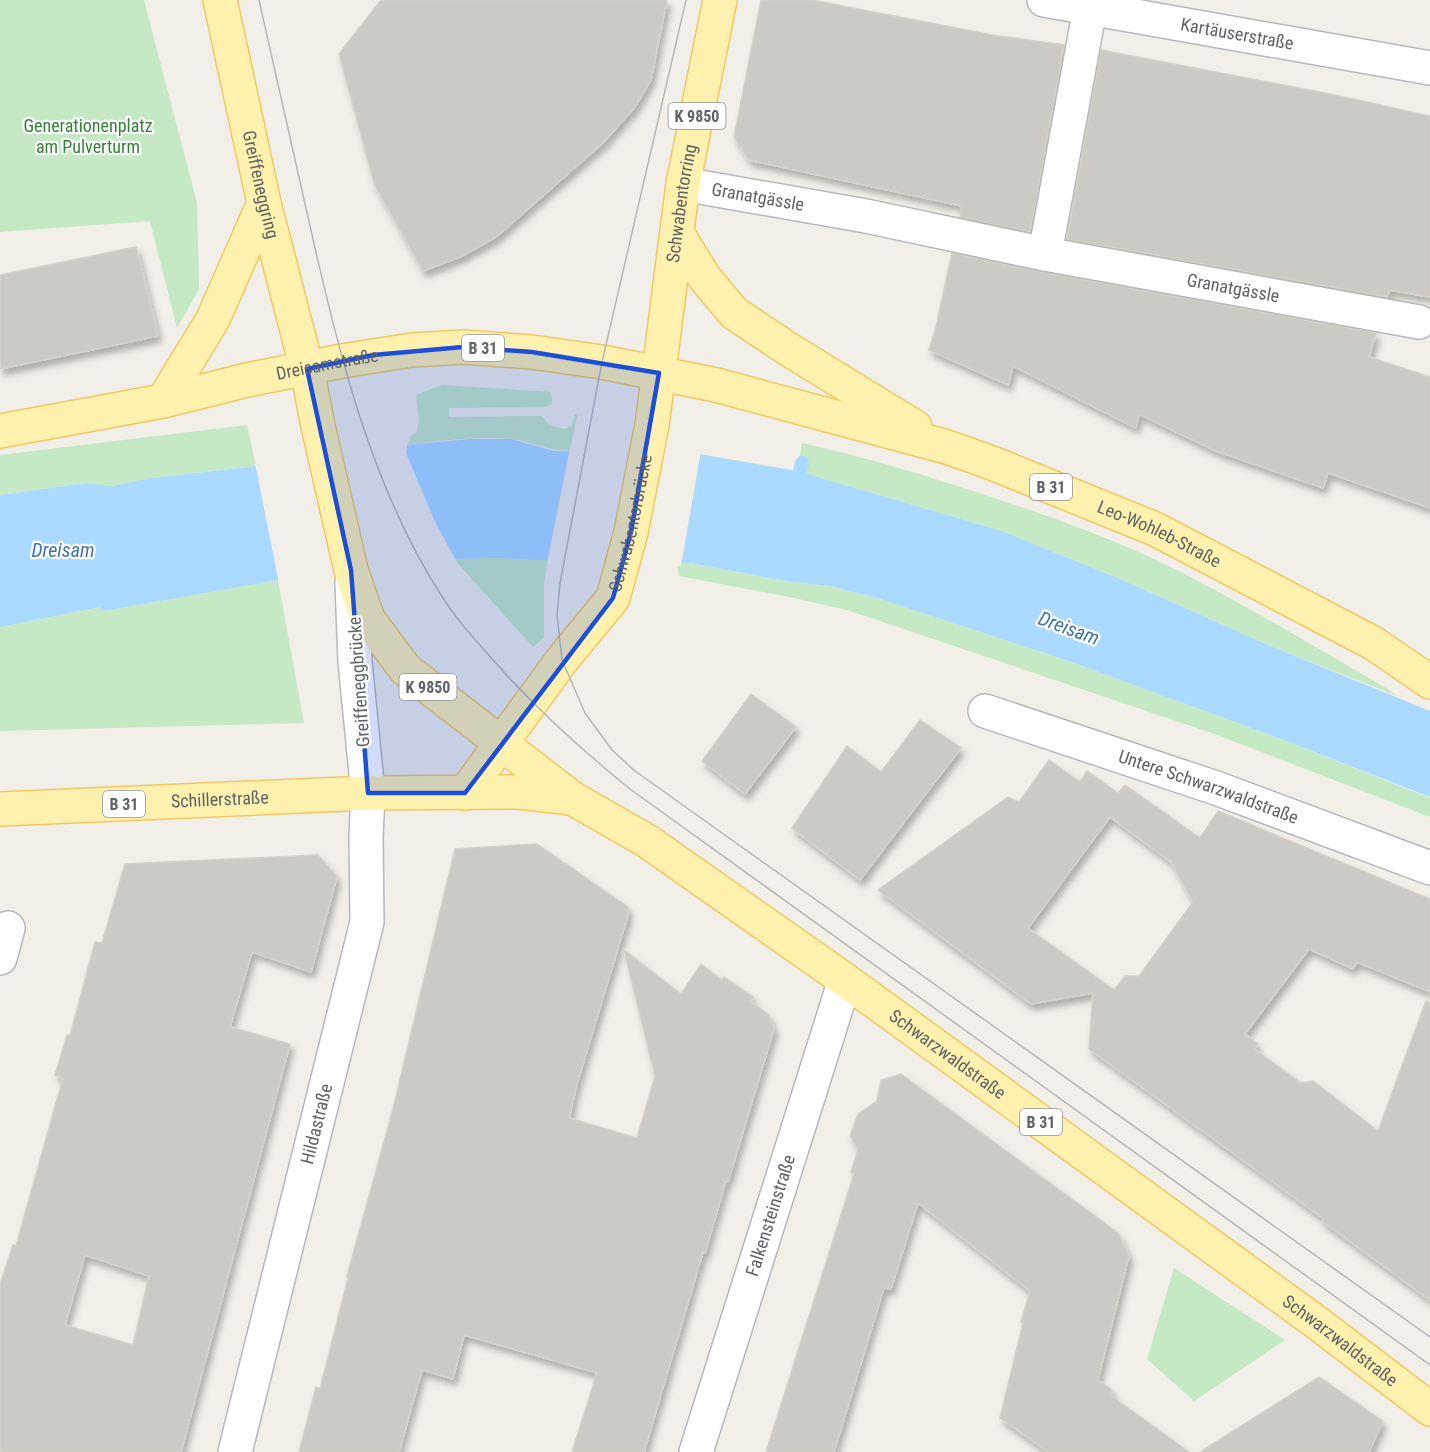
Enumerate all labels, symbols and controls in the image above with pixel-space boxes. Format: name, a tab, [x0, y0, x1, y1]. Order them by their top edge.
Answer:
street label: Kartäuserstraße	[1179, 13, 1295, 54]
road number: K 9850	[668, 103, 726, 129]
park label: Generationenplatz am Pulverturm	[23, 115, 153, 157]
street label: Greiffeneggring	[239, 128, 284, 241]
street label: Schwabentorring	[662, 142, 701, 264]
street label: Granatgässle	[710, 178, 806, 215]
street label: Granatgässle	[1185, 269, 1281, 306]
road number: B 31	[462, 335, 504, 361]
street label: Dreisamstraße	[274, 344, 380, 384]
street label: Schwabentorbrücke	[604, 453, 656, 594]
road number: B 31	[1030, 474, 1072, 500]
street label: Leo-Wohleb-Straße	[1095, 496, 1225, 572]
water label: Dreisam	[31, 538, 95, 562]
water label: Dreisam	[1035, 606, 1103, 650]
street label: Greiffeneggbrücke	[343, 616, 374, 748]
road number: K 9850	[400, 674, 456, 700]
street label: Untere Schwarzwaldstraße	[1116, 745, 1301, 828]
street label: Schillerstraße	[170, 786, 269, 812]
road number: B 31	[103, 791, 145, 817]
street label: Schwarzwaldstraße	[885, 1005, 1010, 1103]
street label: Hildastraße	[296, 1081, 336, 1166]
road number: B 31	[1020, 1109, 1062, 1135]
street label: Falkensteinstraße	[741, 1152, 799, 1279]
street label: Schwarzwaldstraße	[1279, 1290, 1402, 1391]

